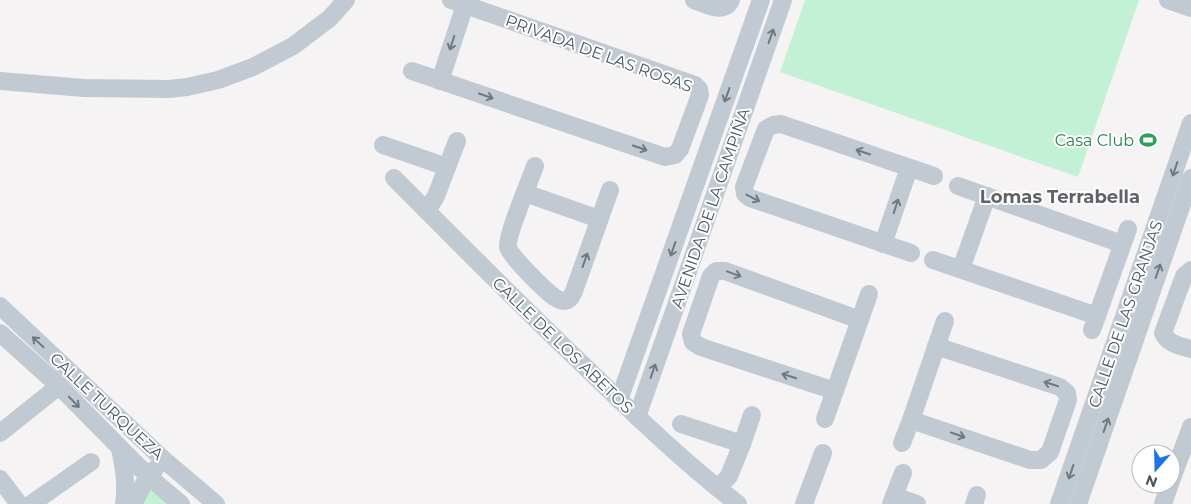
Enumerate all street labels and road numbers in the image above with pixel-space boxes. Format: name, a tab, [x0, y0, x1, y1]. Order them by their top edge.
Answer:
street label: PRIVADA DE LAS ROSAS	[503, 11, 695, 96]
street label: AVENIDA DE LA CAMPIÑA	[667, 105, 754, 311]
street label: CALLE DE LAS GRANJAS	[1084, 218, 1167, 410]
street label: CALLE DE LOS ABETOS	[489, 273, 637, 417]
street label: CALLE TURQUEZA	[46, 349, 168, 464]

